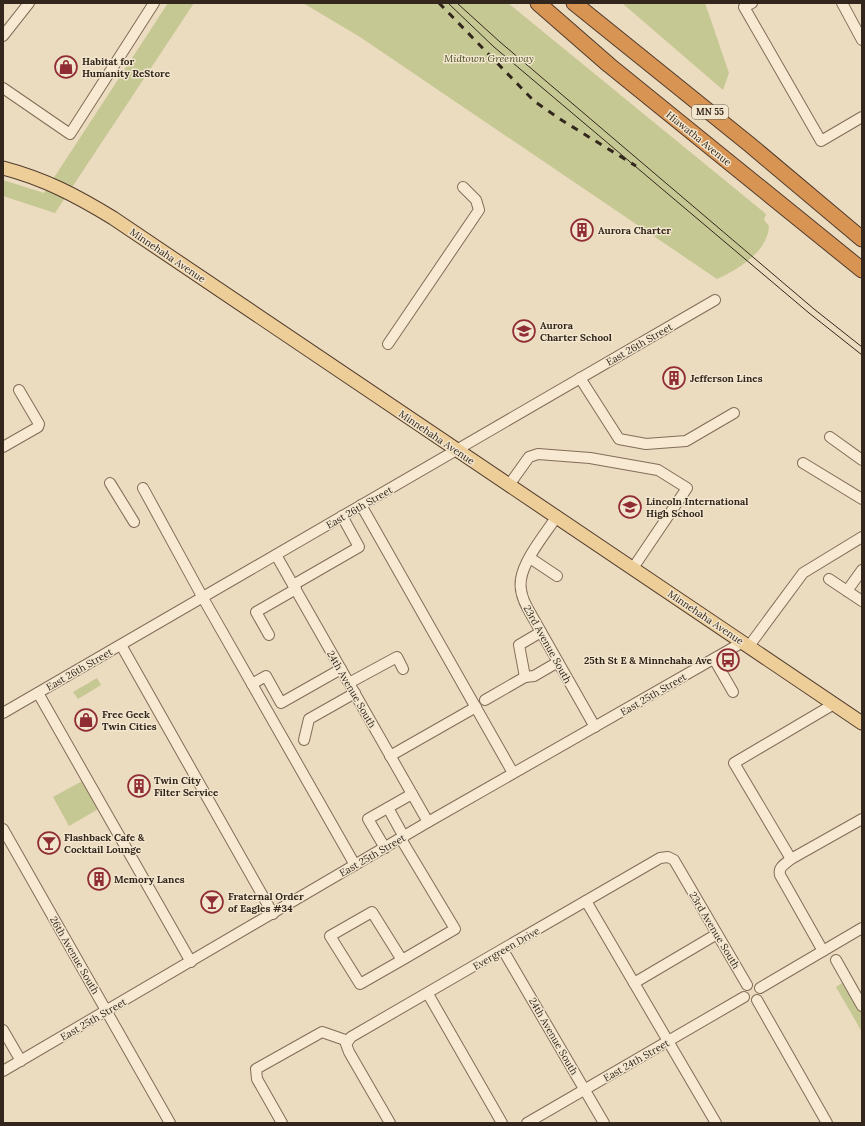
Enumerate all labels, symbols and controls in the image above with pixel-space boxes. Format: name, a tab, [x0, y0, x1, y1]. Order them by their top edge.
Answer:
park label: Midtown Greenway	[444, 52, 534, 65]
shop icon: Habitat for Humanity ReStore	[53, 54, 79, 80]
place label: Habitat for Humanity ReStore	[82, 55, 171, 80]
road number: MN 55	[692, 105, 728, 119]
street label: Hiawatha Avenue	[663, 108, 734, 169]
building icon: Aurora Charter	[569, 217, 595, 243]
place label: Aurora Charter	[598, 224, 671, 237]
street label: Minnehaha Avenue	[127, 225, 208, 286]
school or university icon: Aurora Charter School	[511, 318, 537, 344]
place label: Aurora Charter School	[540, 319, 612, 344]
street label: East 26th Street	[604, 320, 675, 369]
building icon: Jefferson Lines	[661, 365, 687, 391]
place label: Jefferson Lines	[690, 372, 763, 385]
street label: Minnehaha Avenue	[396, 407, 477, 468]
street label: East 26th Street	[324, 483, 395, 532]
school or university icon: Lincoln International High School	[617, 494, 643, 520]
place label: Lincoln International High School	[646, 495, 748, 520]
street label: Minnehaha Avenue	[665, 587, 746, 648]
street label: 23rd Avenue South	[521, 603, 574, 686]
street label: East 26th Street	[44, 645, 115, 694]
bus stop icon: 25th St E & Minnehaha Ave	[715, 647, 741, 673]
street label: 24th Avenue South	[324, 648, 379, 730]
place label: 25th St E & Minnehaha Ave	[584, 654, 713, 667]
street label: East 25th Street	[618, 670, 689, 719]
shop icon: Free Geek Twin Cities	[73, 707, 99, 733]
place label: Free Geek Twin Cities	[102, 708, 157, 733]
building icon: Twin City Filter Service	[126, 773, 152, 799]
place label: Twin City Filter Service	[154, 774, 219, 799]
bar icon: Flashback Cafe & Cocktail Lounge	[36, 830, 62, 856]
place label: Flashback Cafe & Cocktail Lounge	[64, 831, 145, 856]
street label: East 25th Street	[337, 831, 408, 880]
building icon: Memory Lanes	[86, 866, 112, 892]
place label: Memory Lanes	[114, 873, 185, 886]
bar icon: Fraternal Order of Eagles #34	[199, 889, 225, 915]
street label: 23rd Avenue South	[686, 889, 743, 971]
place label: Fraternal Order of Eagles #34	[228, 890, 304, 915]
street label: 26th Avenue South	[47, 914, 102, 996]
street label: Evergreen Drive	[470, 924, 543, 973]
street label: East 25th Street	[58, 995, 129, 1044]
street label: 24th Avenue South	[526, 995, 581, 1077]
street label: East 24th Street	[601, 1036, 672, 1085]

